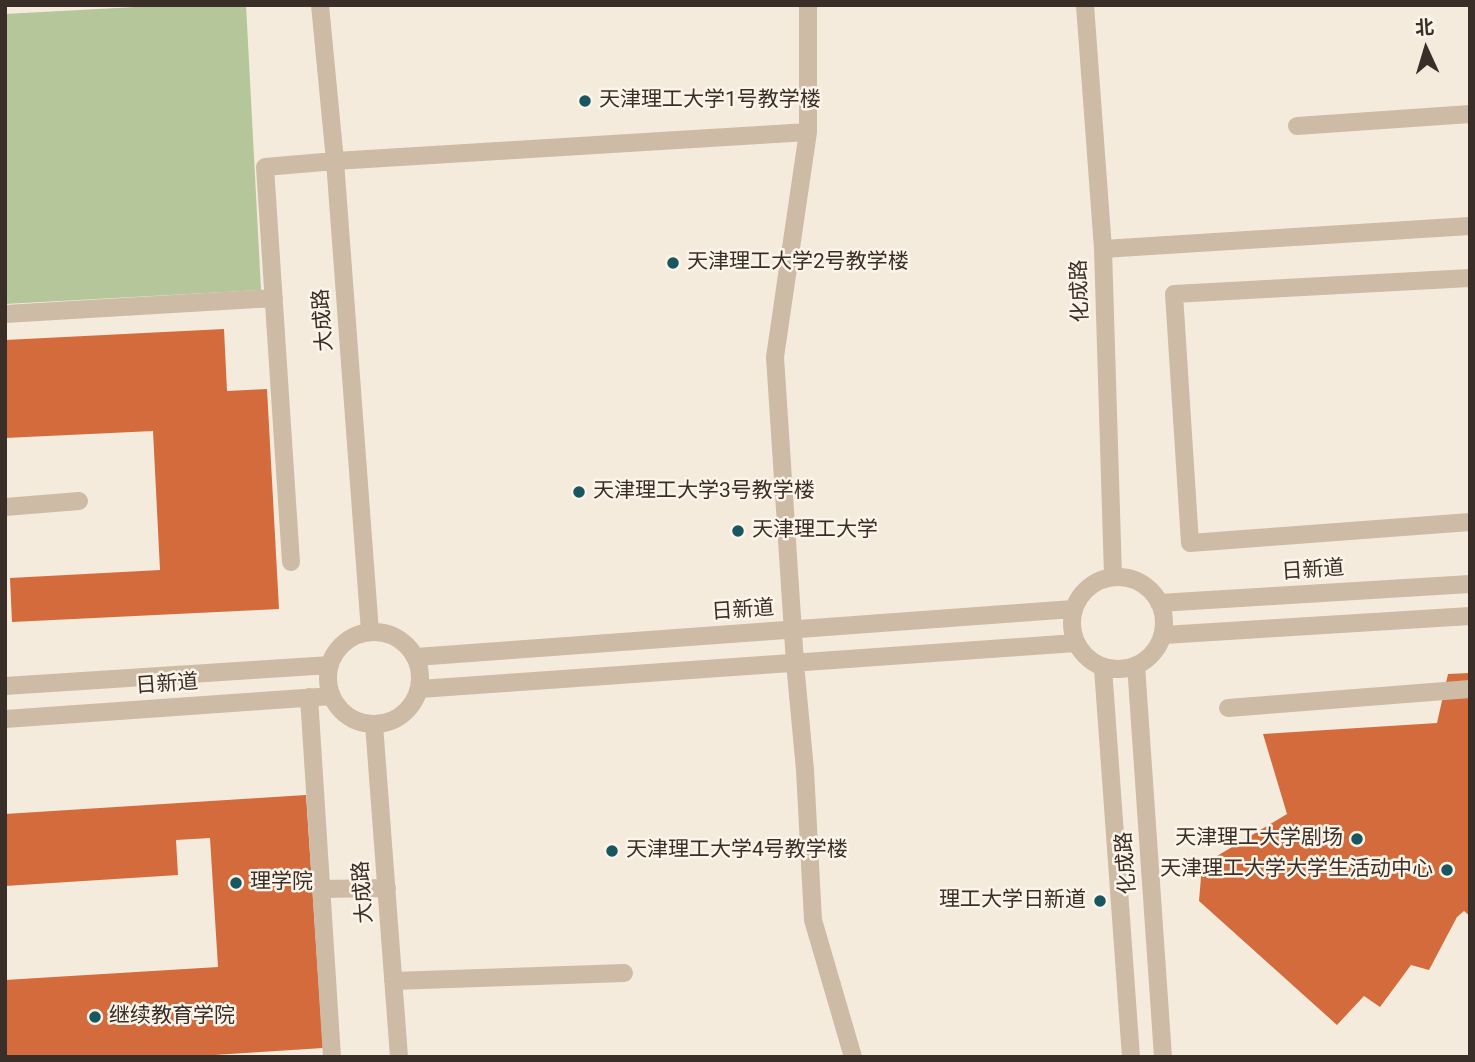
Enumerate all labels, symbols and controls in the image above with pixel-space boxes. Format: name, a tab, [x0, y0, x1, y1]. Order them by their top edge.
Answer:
north arrow	[1391, 14, 1461, 84]
text: 北	[1414, 15, 1435, 40]
place label: 天津理工大学1号教学楼	[599, 88, 821, 114]
marker: 天津理工大学1号教学楼	[577, 93, 593, 109]
place label: 天津理工大学2号教学楼	[687, 250, 909, 276]
marker: 天津理工大学2号教学楼	[665, 255, 681, 271]
street label: 化成路	[1067, 259, 1095, 323]
street label: 大成路	[309, 288, 339, 352]
place label: 天津理工大学3号教学楼	[593, 479, 815, 505]
marker: 天津理工大学3号教学楼	[571, 484, 587, 500]
place label: 天津理工大学	[752, 518, 878, 544]
marker: 天津理工大学	[730, 523, 746, 539]
street label: 日新道	[1281, 556, 1345, 586]
street label: 日新道	[711, 596, 775, 626]
street label: 日新道	[135, 670, 199, 700]
place label: 天津理工大学剧场	[1175, 826, 1343, 852]
street label: 化成路	[1112, 831, 1142, 895]
marker: 天津理工大学剧场	[1349, 831, 1365, 847]
place label: 天津理工大学4号教学楼	[626, 838, 848, 864]
marker: 天津理工大学4号教学楼	[604, 843, 620, 859]
place label: 天津理工大学大学生活动中心	[1160, 857, 1433, 883]
street label: 大成路	[349, 860, 379, 924]
marker: 天津理工大学大学生活动中心	[1439, 862, 1455, 878]
place label: 理学院	[250, 870, 313, 896]
marker: 理学院	[228, 875, 244, 891]
place label: 理工大学日新道	[939, 888, 1086, 914]
marker: 理工大学日新道	[1092, 893, 1108, 909]
place label: 继续教育学院	[109, 1004, 235, 1030]
marker: 继续教育学院	[87, 1009, 103, 1025]

